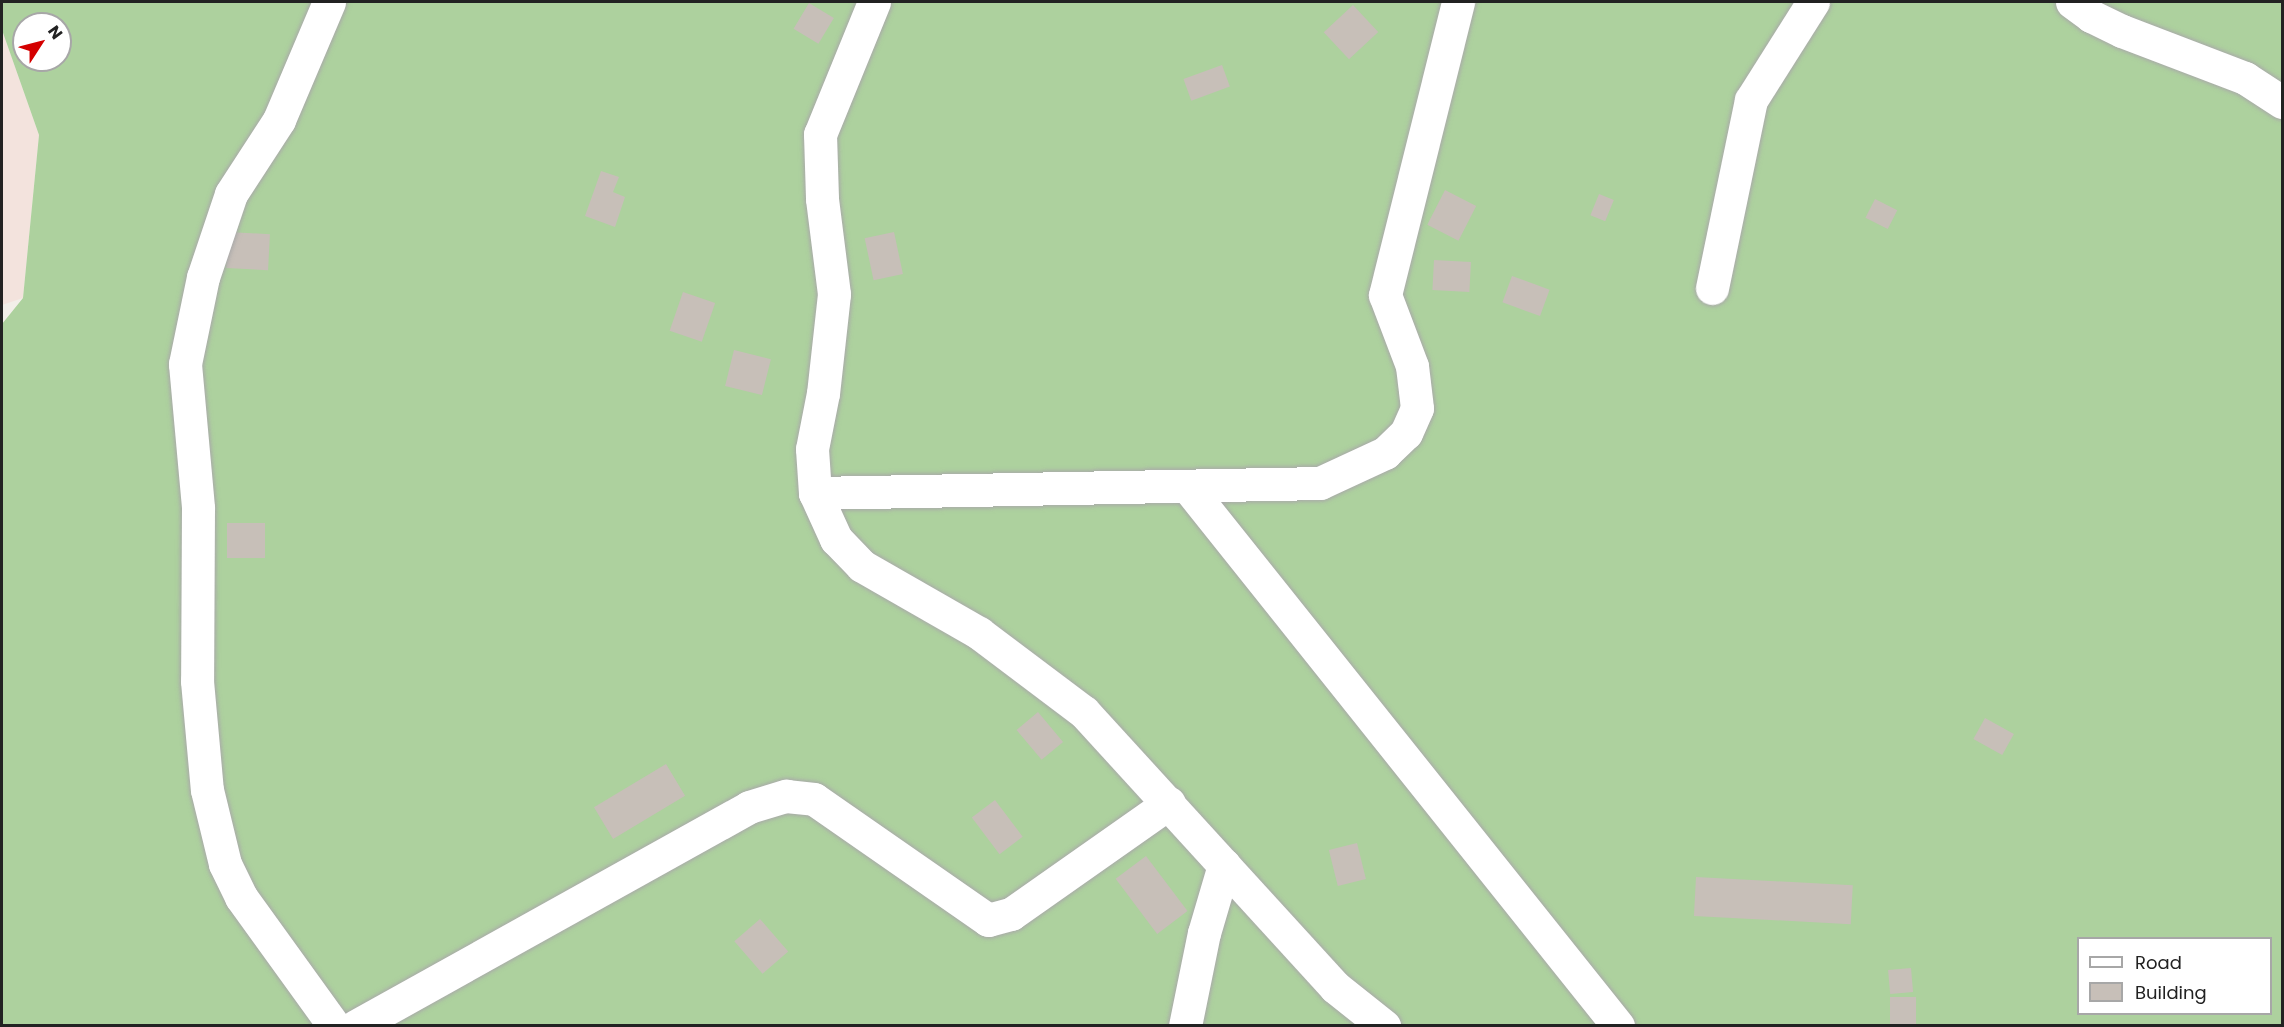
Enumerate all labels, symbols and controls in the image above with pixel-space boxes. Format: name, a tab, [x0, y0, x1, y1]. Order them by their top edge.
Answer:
north arrow	[12, 12, 72, 72]
text: N	[43, 21, 68, 44]
legend	[2077, 937, 2272, 1015]
text: Road	[2135, 950, 2182, 975]
text: Building	[2135, 980, 2207, 1005]

